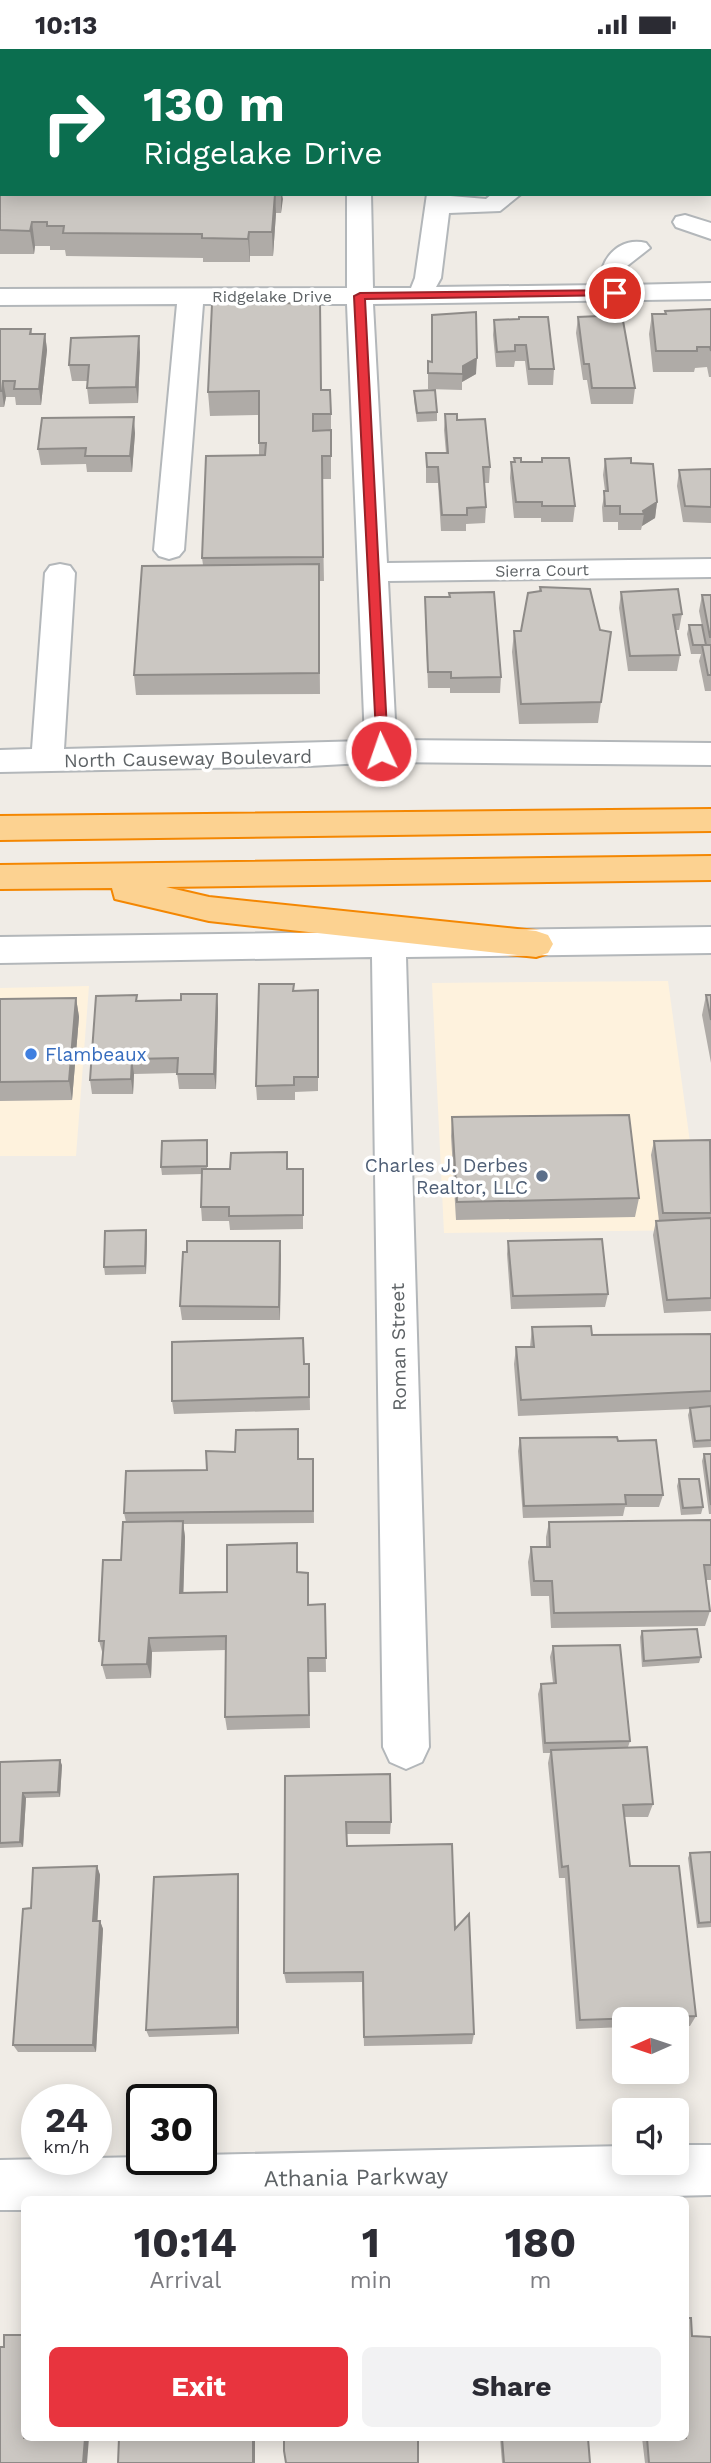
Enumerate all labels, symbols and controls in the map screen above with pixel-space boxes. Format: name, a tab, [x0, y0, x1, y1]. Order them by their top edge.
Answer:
text: 10:13	[35, 10, 97, 40]
text: 130 m	[143, 75, 285, 133]
icon: right	[28, 77, 119, 168]
text: Ridgelake Drive	[143, 134, 383, 172]
pin	[585, 263, 645, 323]
icon: arrive	[596, 274, 634, 312]
street label: Ridgelake Drive	[212, 287, 332, 306]
street label: Sierra Court	[495, 560, 589, 581]
position arrow	[344, 714, 418, 788]
street label: North Causeway Boulevard	[64, 745, 312, 772]
place label: Flambeaux	[45, 1043, 147, 1066]
marker: Flambeaux	[23, 1046, 39, 1062]
place label: Charles J. Derbes Realtor, LLC	[365, 1154, 528, 1199]
marker: Charles J. Derbes Realtor, LLC	[534, 1168, 550, 1184]
street label: Roman Street	[386, 1283, 411, 1411]
north arrow	[612, 2007, 690, 2084]
map controls	[612, 2007, 689, 2175]
speed limit sign: 30	[126, 2084, 217, 2175]
button: sound	[612, 2098, 689, 2175]
text: 24	[45, 2099, 88, 2141]
text: km/h	[43, 2136, 90, 2157]
street label: Athania Parkway	[263, 2162, 449, 2193]
text: 10:14	[134, 2218, 237, 2267]
text: 1	[362, 2218, 380, 2267]
text: 180	[505, 2218, 576, 2267]
text: Arrival	[149, 2267, 221, 2294]
text: min	[350, 2267, 392, 2294]
text: m	[529, 2267, 551, 2294]
button: Exit	[49, 2347, 348, 2427]
button: Share	[362, 2347, 661, 2427]

